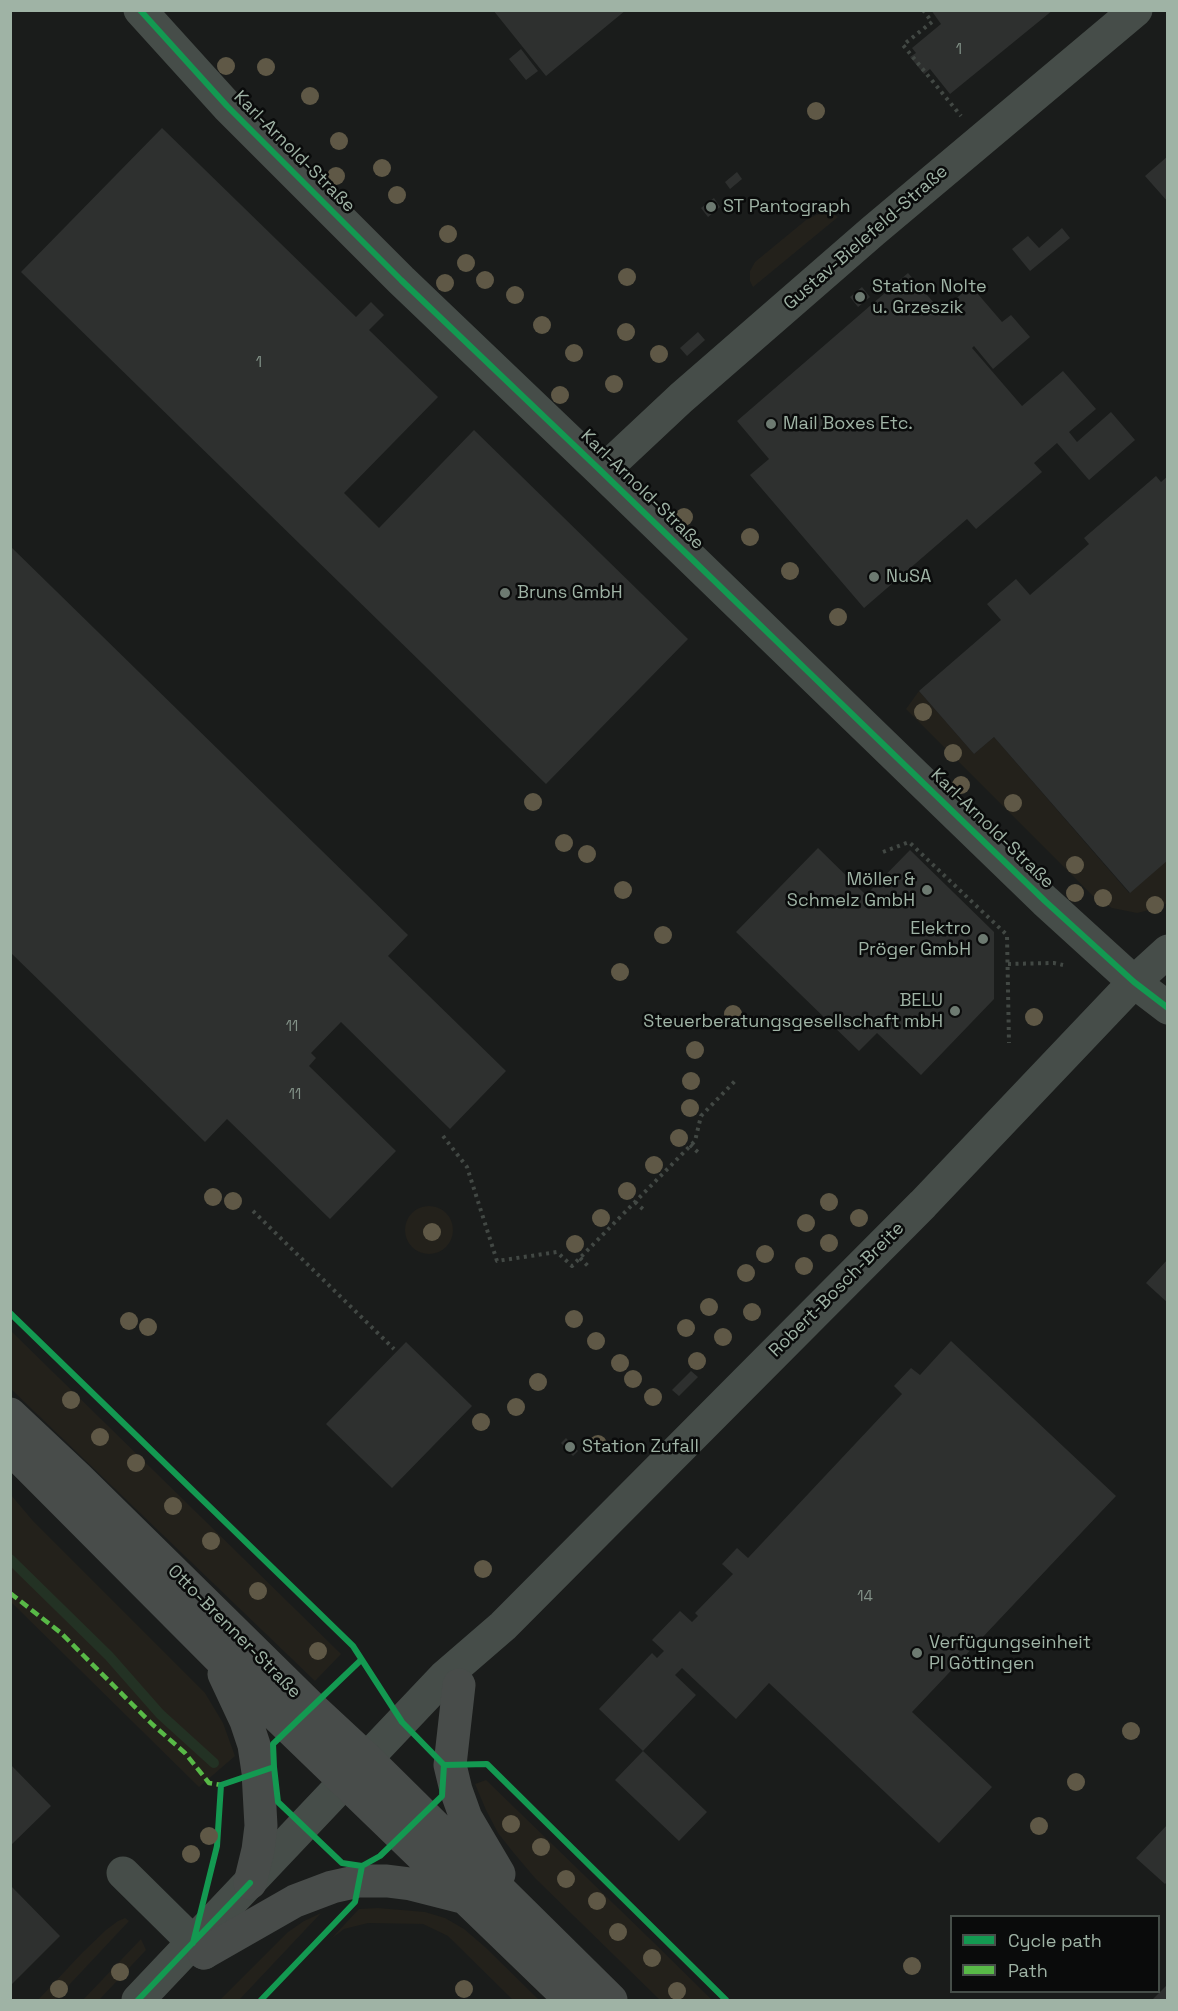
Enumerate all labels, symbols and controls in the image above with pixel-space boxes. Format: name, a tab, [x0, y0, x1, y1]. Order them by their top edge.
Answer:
house number: 1	[956, 41, 962, 59]
street label: Karl-Arnold-Straße	[229, 87, 359, 217]
street label: Gustav-Bielefeld-Straße	[780, 161, 952, 315]
place label: ST Pantograph	[723, 196, 851, 218]
marker: ST Pantograph	[704, 200, 718, 214]
place label: Station Nolte u. Grzeszik	[872, 276, 987, 318]
marker: Station Nolte u. Grzeszik	[853, 290, 867, 304]
house number: 1	[256, 354, 262, 372]
place label: Mail Boxes Etc.	[783, 413, 913, 435]
marker: Mail Boxes Etc.	[764, 417, 778, 431]
street label: Karl-Arnold-Straße	[576, 426, 708, 554]
place label: NuSA	[886, 566, 931, 588]
marker: NuSA	[867, 570, 881, 584]
place label: Bruns GmbH	[517, 582, 623, 604]
marker: Bruns GmbH	[498, 586, 512, 600]
street label: Karl-Arnold-Straße	[926, 765, 1058, 893]
place label: Möller & Schmelz GmbH	[787, 869, 915, 912]
marker: Möller & Schmelz GmbH	[920, 883, 934, 897]
place label: Elektro Pröger GmbH	[858, 918, 971, 960]
marker: Elektro Pröger GmbH	[976, 932, 990, 946]
place label: BELU Steuerberatungsgesellschaft mbH	[643, 990, 943, 1032]
marker: BELU Steuerberatungsgesellschaft mbH	[948, 1004, 962, 1018]
house number: 11	[286, 1018, 298, 1036]
house number: 11	[289, 1086, 301, 1104]
street label: Robert-Bosch-Breite	[765, 1218, 909, 1362]
place label: Station Zufall	[582, 1436, 699, 1458]
marker: Station Zufall	[563, 1440, 577, 1454]
street label: Otto-Brenner-Straße	[163, 1561, 305, 1703]
house number: 14	[857, 1588, 873, 1606]
place label: Verfügungseinheit PI Göttingen	[929, 1632, 1091, 1674]
marker: Verfügungseinheit PI Göttingen	[910, 1646, 924, 1660]
legend	[950, 1915, 1160, 1993]
text: Cycle path	[1008, 1929, 1102, 1952]
text: Path	[1008, 1959, 1048, 1982]

